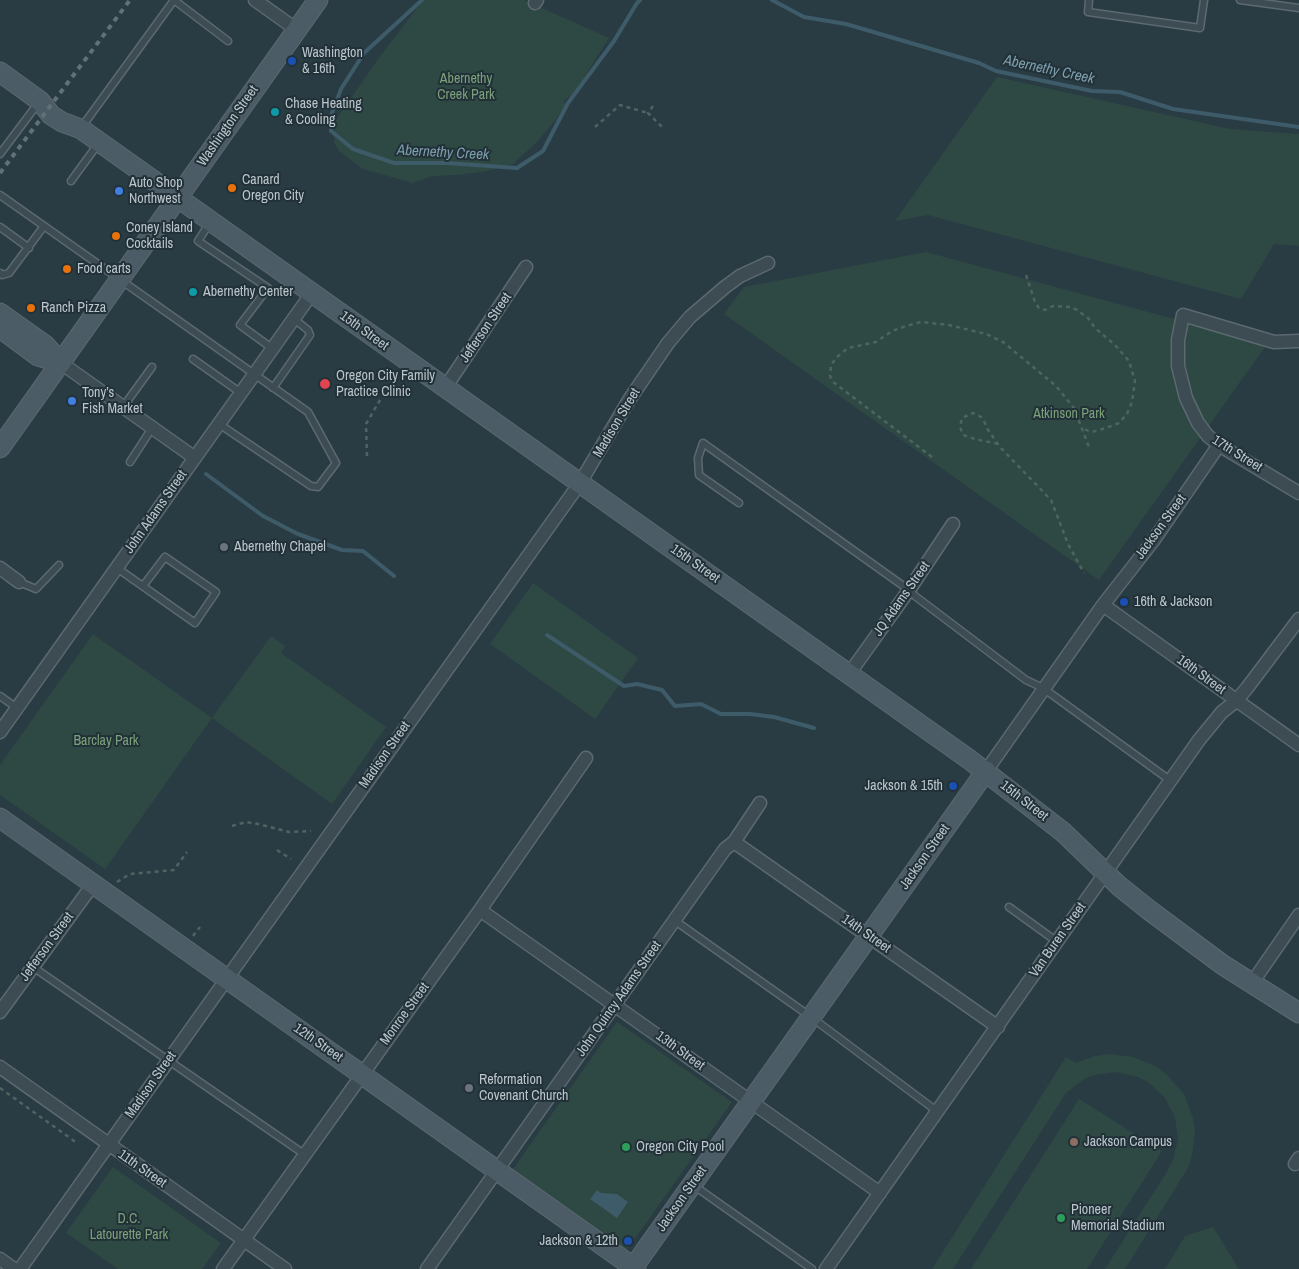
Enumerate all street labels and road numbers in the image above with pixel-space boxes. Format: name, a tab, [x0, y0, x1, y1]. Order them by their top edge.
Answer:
street label: Washington Street	[194, 82, 262, 170]
street label: Jefferson Street	[456, 290, 516, 366]
street label: 15th Street	[336, 308, 392, 354]
street label: Madison Street	[590, 385, 644, 461]
street label: 17th Street	[1209, 432, 1265, 476]
street label: John Adams Street	[121, 467, 191, 557]
street label: Jackson Street	[1132, 491, 1190, 563]
street label: 15th Street	[667, 541, 723, 587]
street label: JQ Adams Street	[870, 558, 934, 640]
street label: 16th Street	[1173, 652, 1229, 698]
street label: Madison Street	[356, 718, 414, 792]
street label: 15th Street	[997, 777, 1051, 825]
street label: Jackson Street	[896, 821, 954, 893]
street label: Van Buren Street	[1026, 899, 1090, 981]
street label: Jefferson Street	[16, 909, 78, 985]
street label: 14th Street	[838, 911, 894, 957]
street label: John Quincy Adams Street	[573, 938, 665, 1060]
street label: Monroe Street	[377, 980, 433, 1048]
street label: 12th Street	[290, 1020, 346, 1066]
street label: 13th Street	[652, 1028, 708, 1074]
street label: Madison Street	[122, 1048, 180, 1122]
street label: 11th Street	[115, 1146, 169, 1192]
street label: Jackson Street	[653, 1163, 711, 1235]

